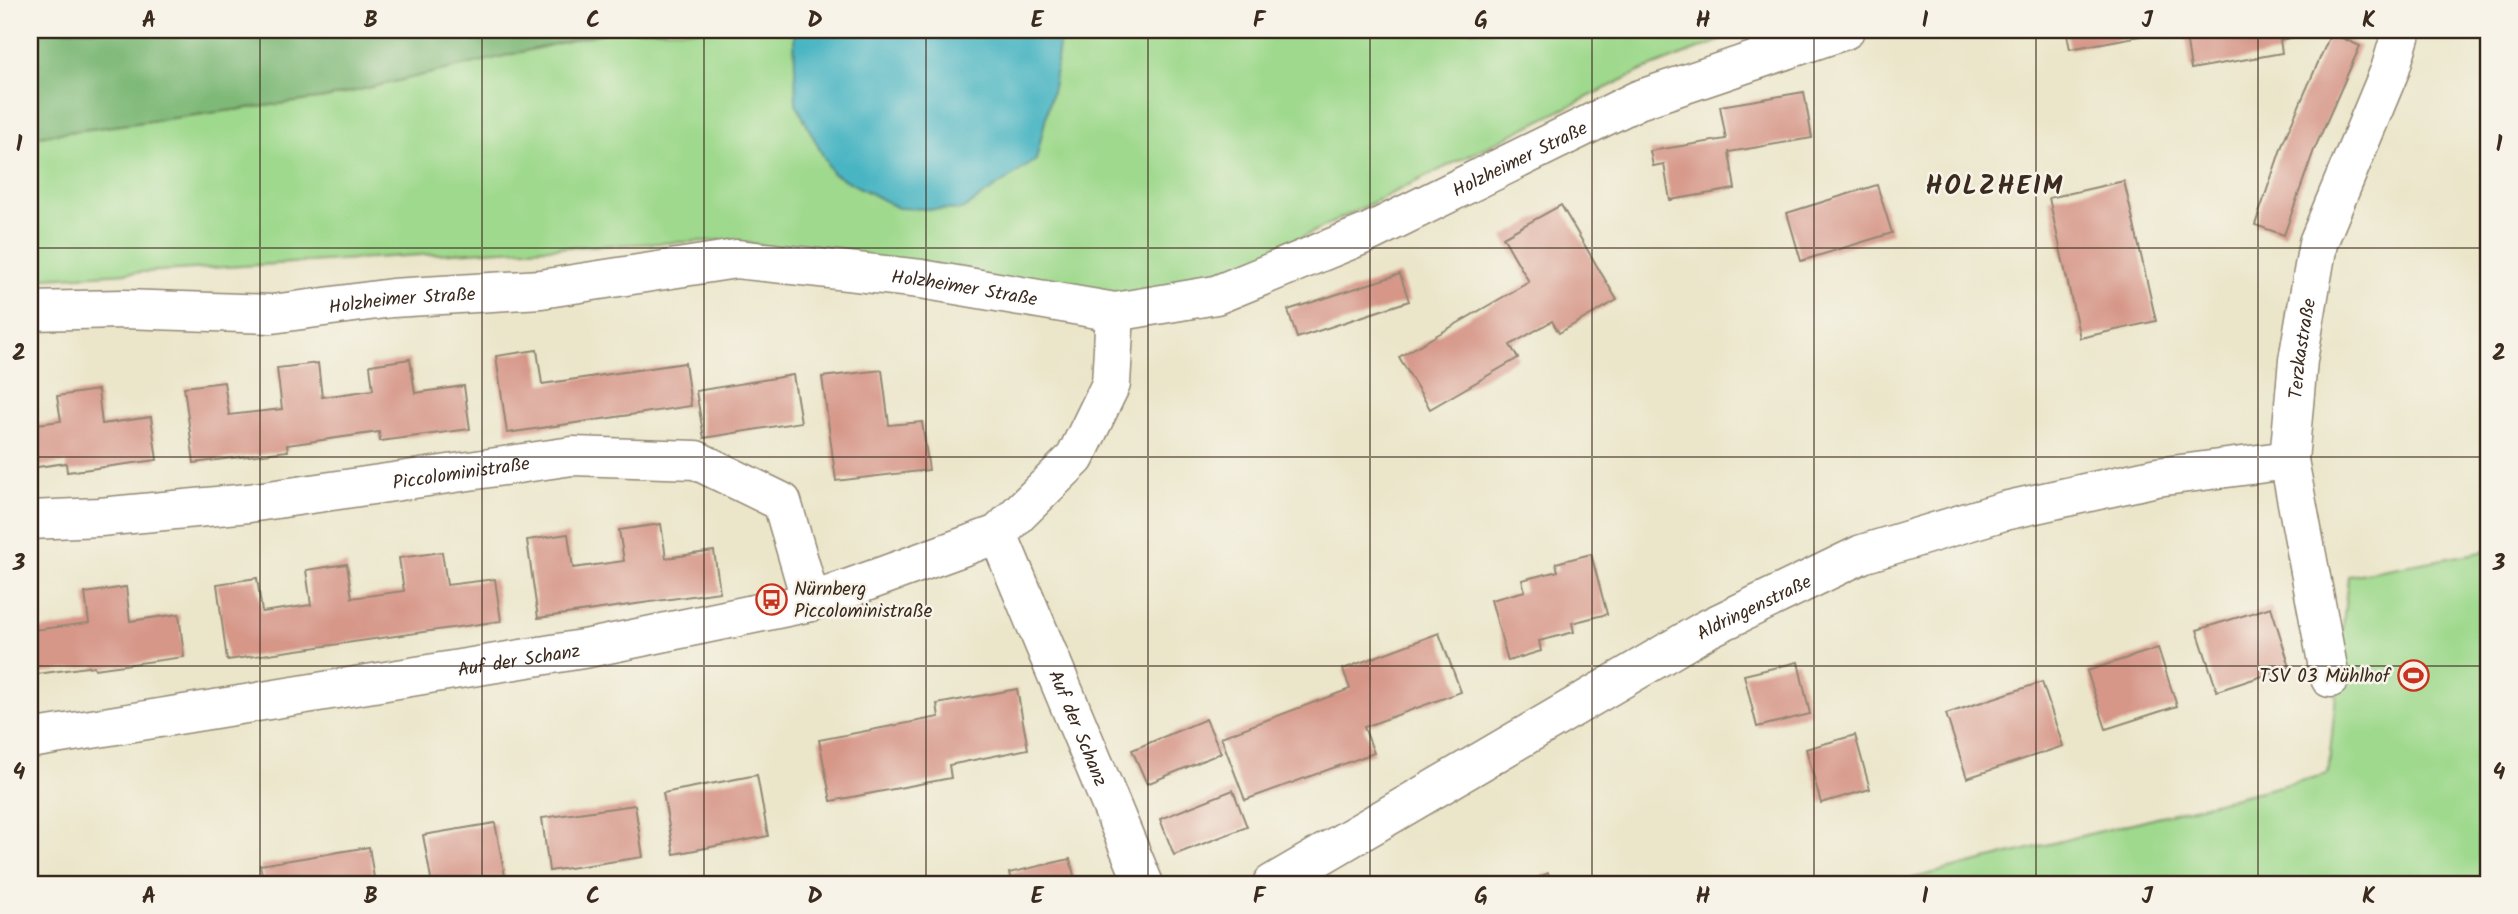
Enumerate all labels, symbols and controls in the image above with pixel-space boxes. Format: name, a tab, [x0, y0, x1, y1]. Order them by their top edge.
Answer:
text: A	[142, 3, 156, 39]
text: B	[364, 3, 378, 39]
text: C	[586, 3, 600, 39]
text: D	[807, 3, 823, 39]
text: E	[1031, 3, 1045, 39]
text: F	[1253, 3, 1267, 39]
text: G	[1474, 3, 1488, 39]
text: H	[1696, 3, 1711, 39]
text: I	[1921, 3, 1929, 39]
text: J	[2141, 3, 2153, 39]
text: K	[2362, 3, 2376, 39]
street label: Holzheimer Straße	[1447, 114, 1594, 206]
text: 1	[16, 127, 23, 163]
text: 1	[2496, 127, 2503, 163]
district label: HOLZHEIM	[1926, 166, 2064, 208]
street label: Holzheimer Straße	[890, 263, 1040, 316]
street label: Holzheimer Straße	[327, 280, 477, 323]
street label: Terzkastraße	[2282, 296, 2325, 400]
text: 2	[12, 336, 26, 372]
text: 2	[2492, 336, 2506, 372]
street label: Piccoloministraße	[391, 449, 532, 499]
text: 3	[12, 546, 26, 582]
text: 3	[2492, 546, 2506, 582]
street label: Aldringenstraße	[1691, 567, 1818, 649]
place label: Nürnberg Piccoloministraße	[794, 575, 933, 627]
bus stop icon: Nürnberg Piccoloministraße	[754, 582, 788, 616]
street label: Auf der Schanz	[455, 637, 582, 686]
sports icon: TSV 03 Mühlhof	[2396, 658, 2430, 692]
place label: TSV 03 Mühlhof	[2259, 662, 2392, 692]
street label: Auf der Schanz	[1039, 666, 1115, 791]
text: 4	[13, 755, 26, 791]
text: 4	[2493, 755, 2506, 791]
text: A	[142, 879, 156, 914]
text: B	[364, 879, 378, 914]
text: C	[586, 879, 600, 914]
text: D	[807, 879, 823, 914]
text: E	[1031, 879, 1045, 914]
text: F	[1253, 879, 1267, 914]
text: G	[1474, 879, 1488, 914]
text: H	[1696, 879, 1711, 914]
text: I	[1921, 879, 1929, 914]
text: J	[2141, 879, 2153, 914]
text: K	[2362, 879, 2376, 914]

